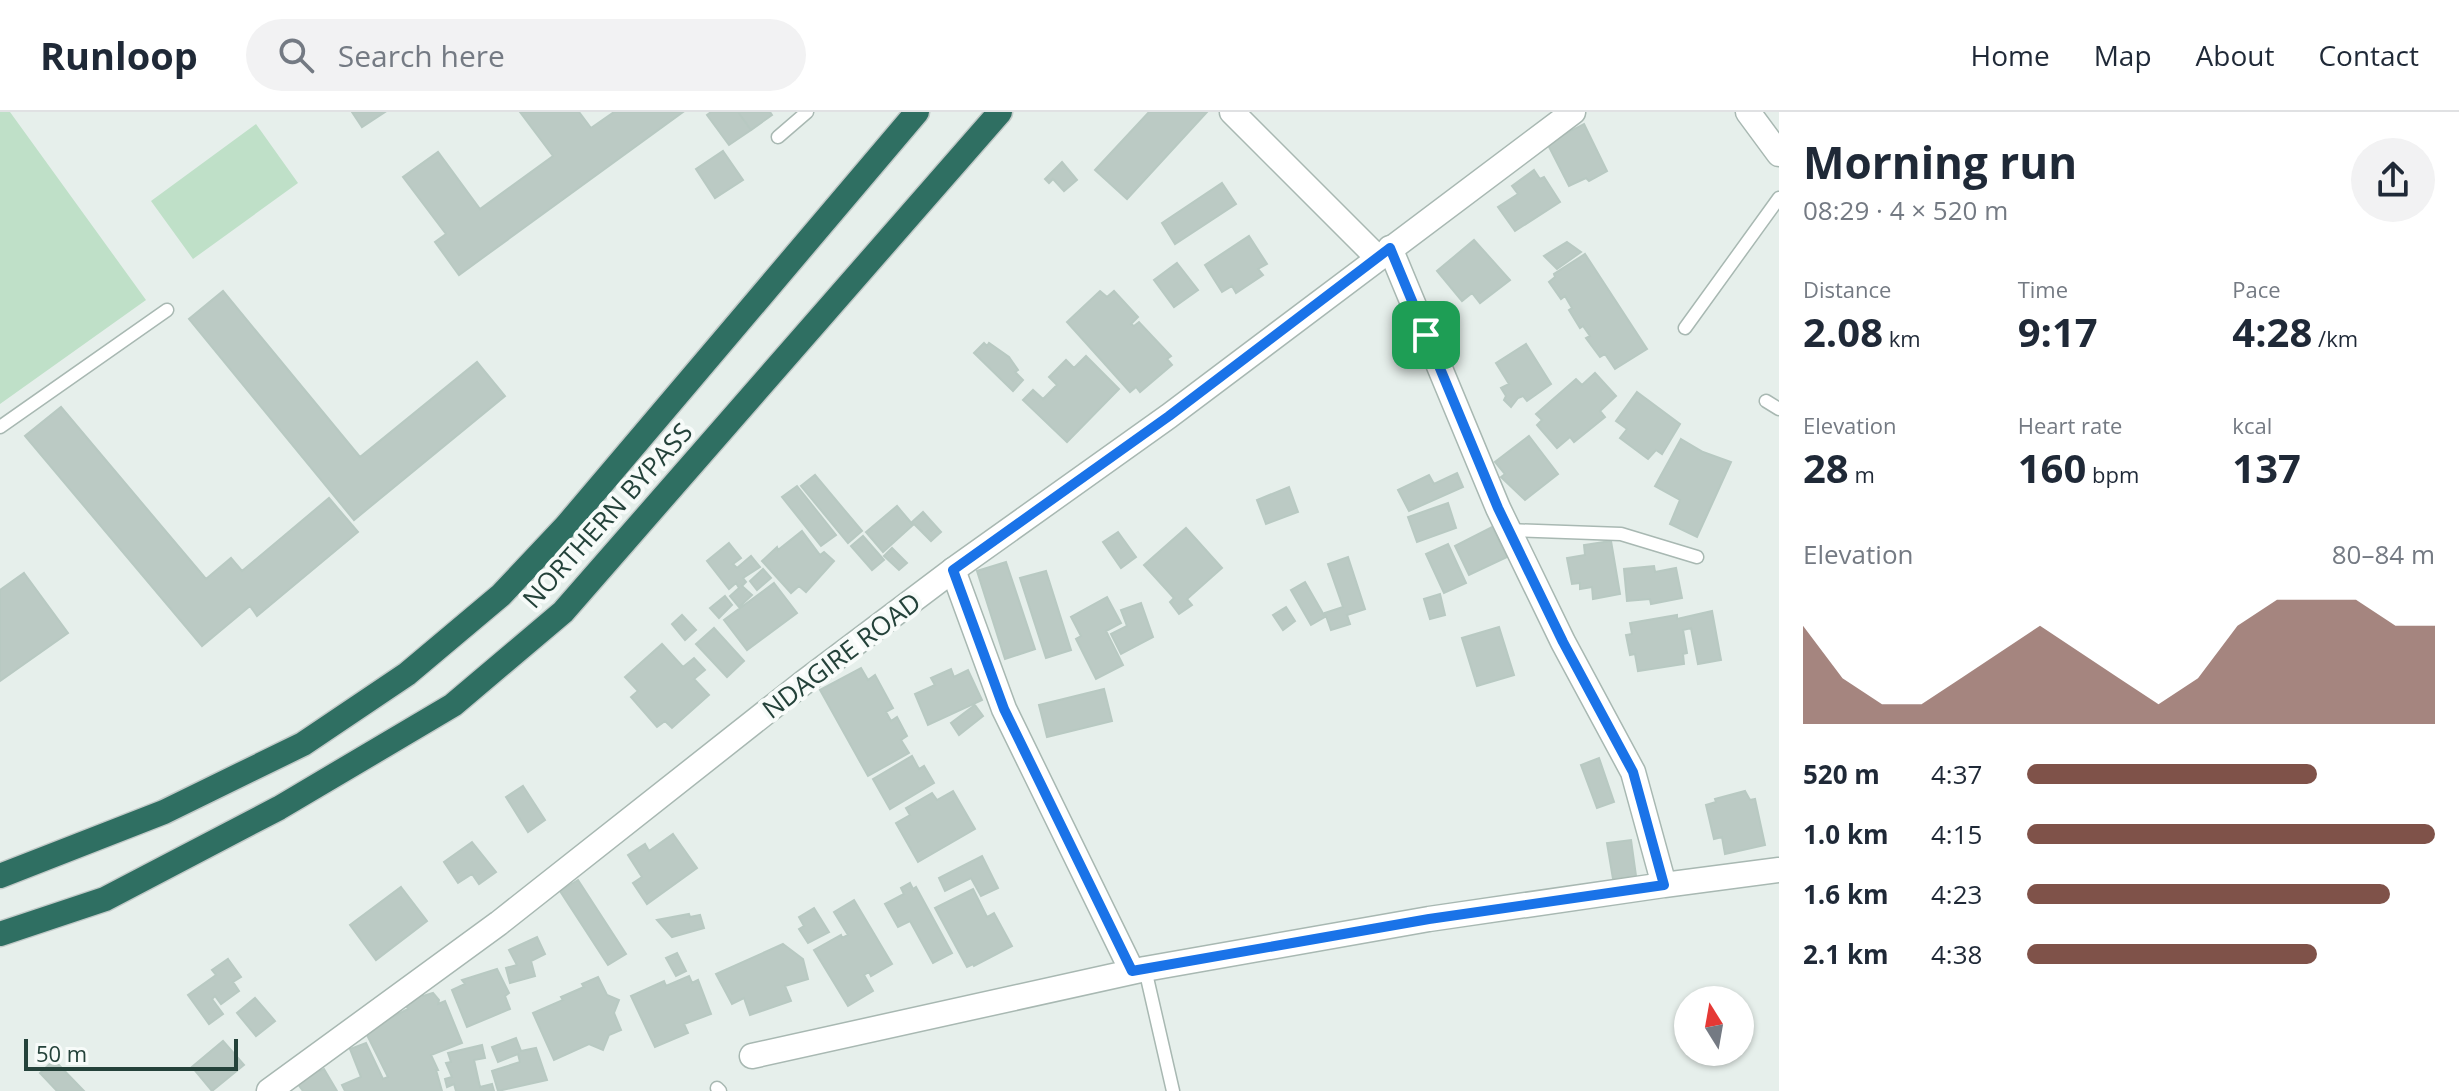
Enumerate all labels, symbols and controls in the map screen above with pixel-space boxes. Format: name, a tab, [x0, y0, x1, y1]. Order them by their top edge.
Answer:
search box	[246, 19, 806, 91]
text: Runloop	[40, 29, 198, 81]
icon: search	[274, 33, 318, 77]
text: Search here	[338, 35, 505, 76]
text: Home	[1971, 36, 2050, 74]
text: Map	[2094, 36, 2152, 74]
text: About	[2196, 36, 2274, 74]
text: Contact	[2318, 36, 2419, 74]
text: Morning run	[1803, 132, 2077, 192]
button: share	[2351, 138, 2435, 222]
text: 08:29 · 4 × 520 m	[1803, 192, 2008, 228]
text: Distance	[1803, 274, 1891, 304]
text: Time	[2018, 274, 2068, 304]
text: Pace	[2232, 274, 2281, 304]
pin	[1392, 301, 1460, 369]
text: 2.08	[1803, 304, 1883, 359]
text: 9:17	[2018, 304, 2098, 359]
text: 4:28	[2232, 304, 2312, 359]
icon: arrive	[1404, 313, 1448, 357]
text: km	[1883, 323, 1921, 353]
text: /km	[2312, 323, 2358, 353]
text: Elevation	[1803, 410, 1896, 440]
text: Heart rate	[2018, 410, 2122, 440]
text: kcal	[2232, 410, 2272, 440]
street label: NORTHERN BYPASS	[514, 414, 700, 616]
text: 28	[1803, 440, 1849, 495]
text: 160	[2018, 440, 2086, 495]
text: 137	[2232, 440, 2301, 495]
text: m	[1849, 459, 1875, 489]
text: bpm	[2086, 459, 2139, 489]
text: Elevation	[1803, 536, 1913, 572]
text: 80–84 m	[2332, 536, 2435, 572]
street label: NDAGIRE ROAD	[754, 583, 928, 727]
text: 520 m	[1803, 756, 1880, 792]
text: 4:37	[1931, 756, 1982, 792]
text: 1.0 km	[1803, 816, 1889, 852]
text: 4:15	[1931, 816, 1982, 852]
text: 1.6 km	[1803, 876, 1889, 912]
text: 4:23	[1931, 876, 1982, 912]
text: 2.1 km	[1803, 936, 1889, 972]
text: 4:38	[1931, 936, 1982, 972]
north arrow	[1674, 986, 1754, 1066]
map controls	[1674, 986, 1754, 1066]
scale bar	[24, 1035, 238, 1071]
text: 50 m	[36, 1038, 87, 1068]

